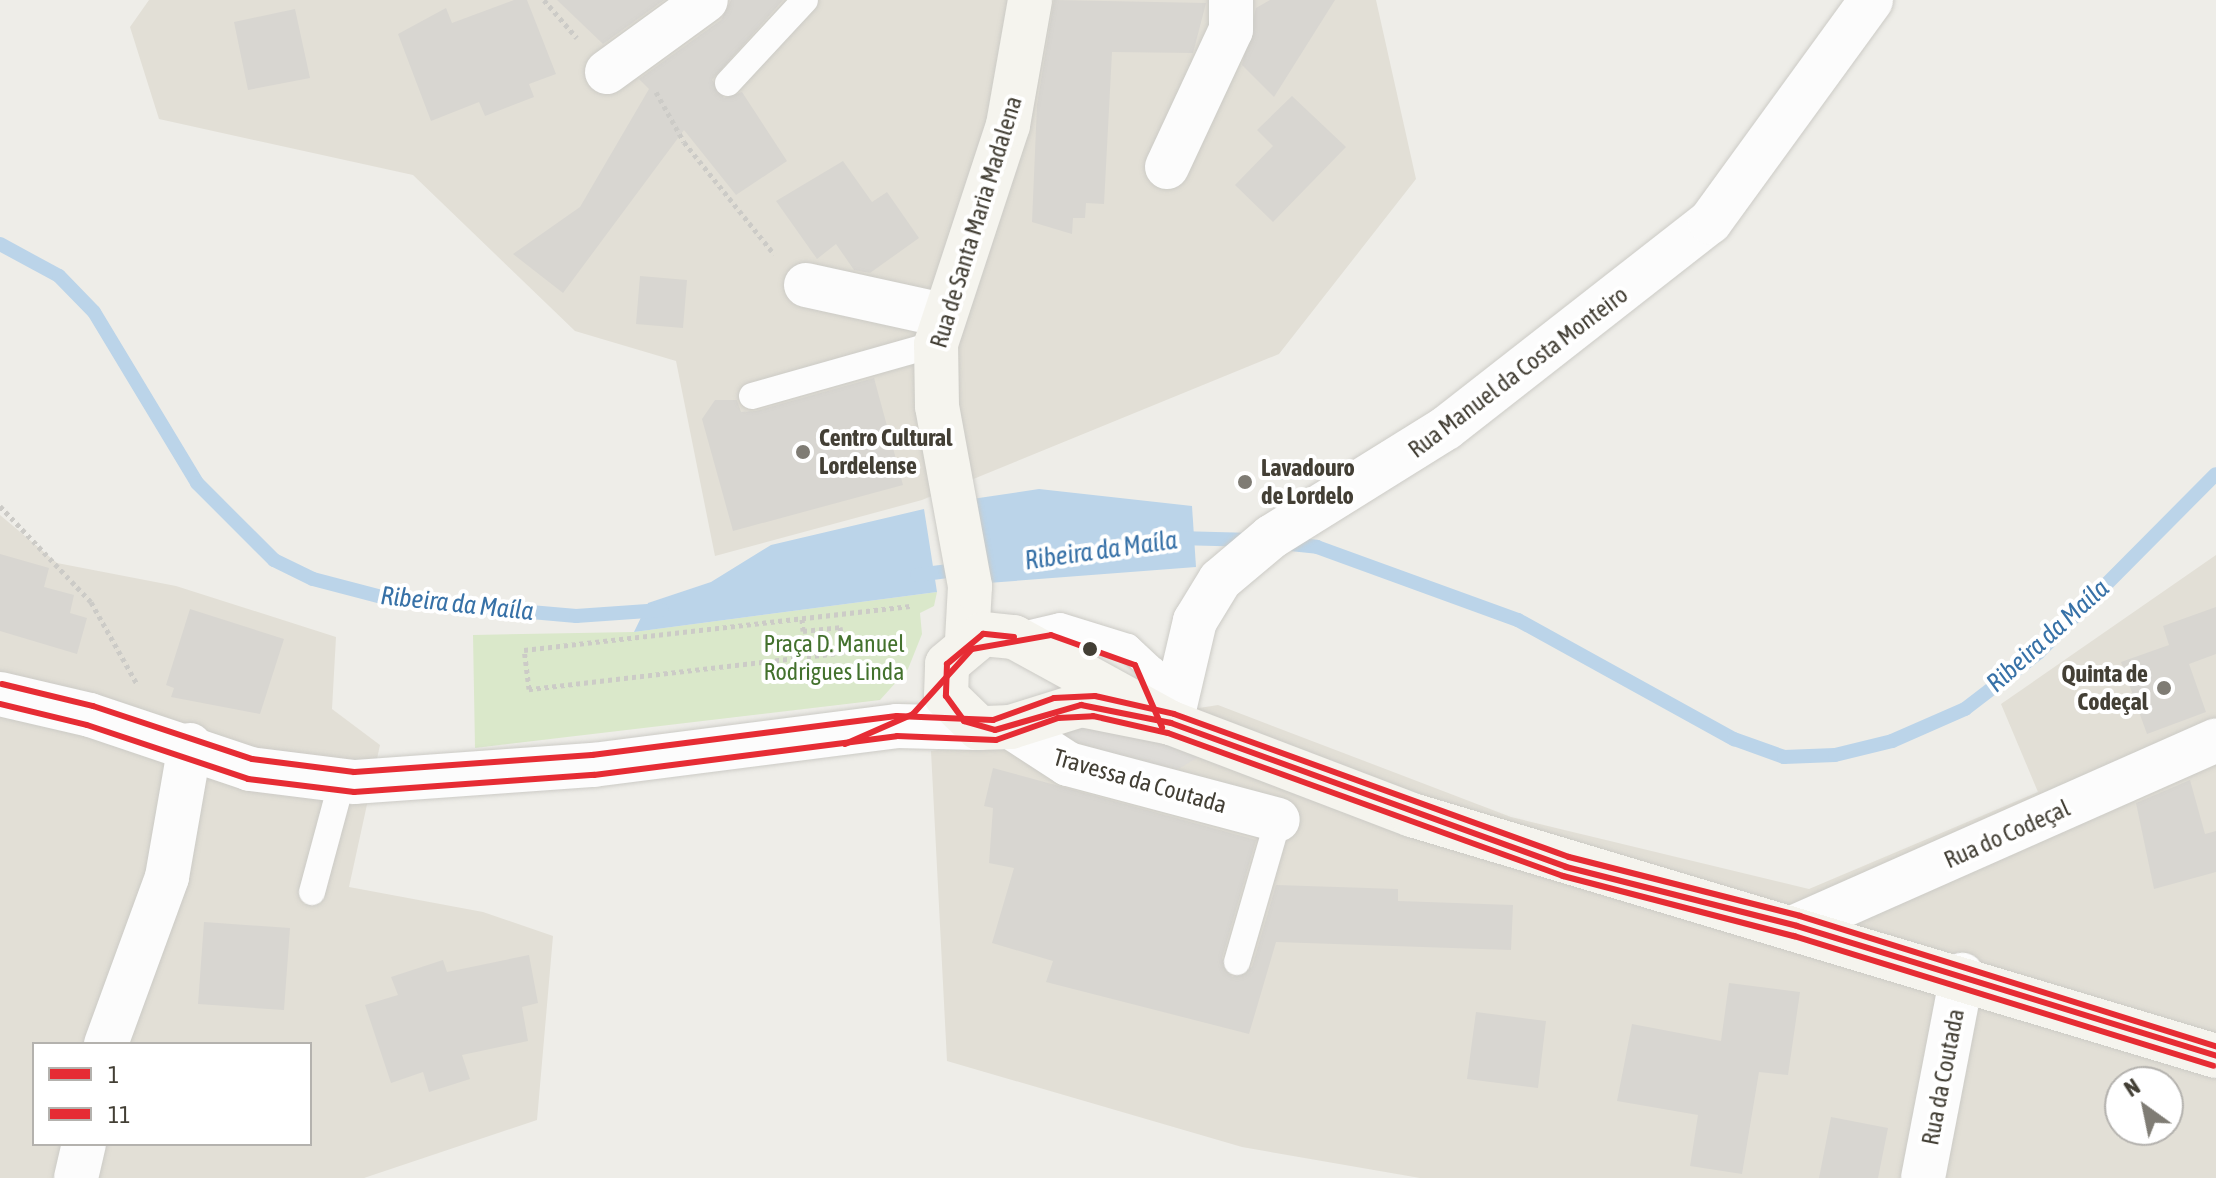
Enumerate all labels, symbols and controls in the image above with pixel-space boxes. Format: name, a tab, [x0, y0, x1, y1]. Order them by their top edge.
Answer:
street label: Rua de Santa Maria Madalena	[924, 93, 1028, 351]
street label: Rua Manuel da Costa Monteiro	[1403, 280, 1633, 464]
place label: Centro Cultural Lordelense	[819, 424, 952, 480]
marker: Centro Cultural Lordelense	[794, 443, 812, 461]
place label: Lavadouro de Lordelo	[1261, 454, 1355, 510]
marker: Lavadouro de Lordelo	[1236, 473, 1254, 491]
water label: Ribeira da Maíla	[1023, 525, 1179, 577]
water label: Ribeira da Maíla	[1980, 573, 2116, 699]
water label: Ribeira da Maíla	[379, 580, 535, 628]
park label: Praça D. Manuel Rodrigues Linda	[763, 630, 905, 686]
unlabelled marker	[1082, 641, 1098, 657]
place label: Quinta de Codeçal	[2062, 660, 2148, 716]
marker: Quinta de Codeçal	[2155, 679, 2173, 697]
street label: Travessa da Coutada	[1050, 743, 1230, 819]
street label: Rua do Codeçal	[1940, 793, 2074, 875]
street label: Rua da Coutada	[1916, 1006, 1970, 1148]
legend	[32, 1042, 312, 1146]
text: 1	[108, 1061, 119, 1088]
north arrow	[2104, 1066, 2184, 1146]
text: N	[2119, 1073, 2145, 1102]
text: 11	[108, 1101, 131, 1128]

